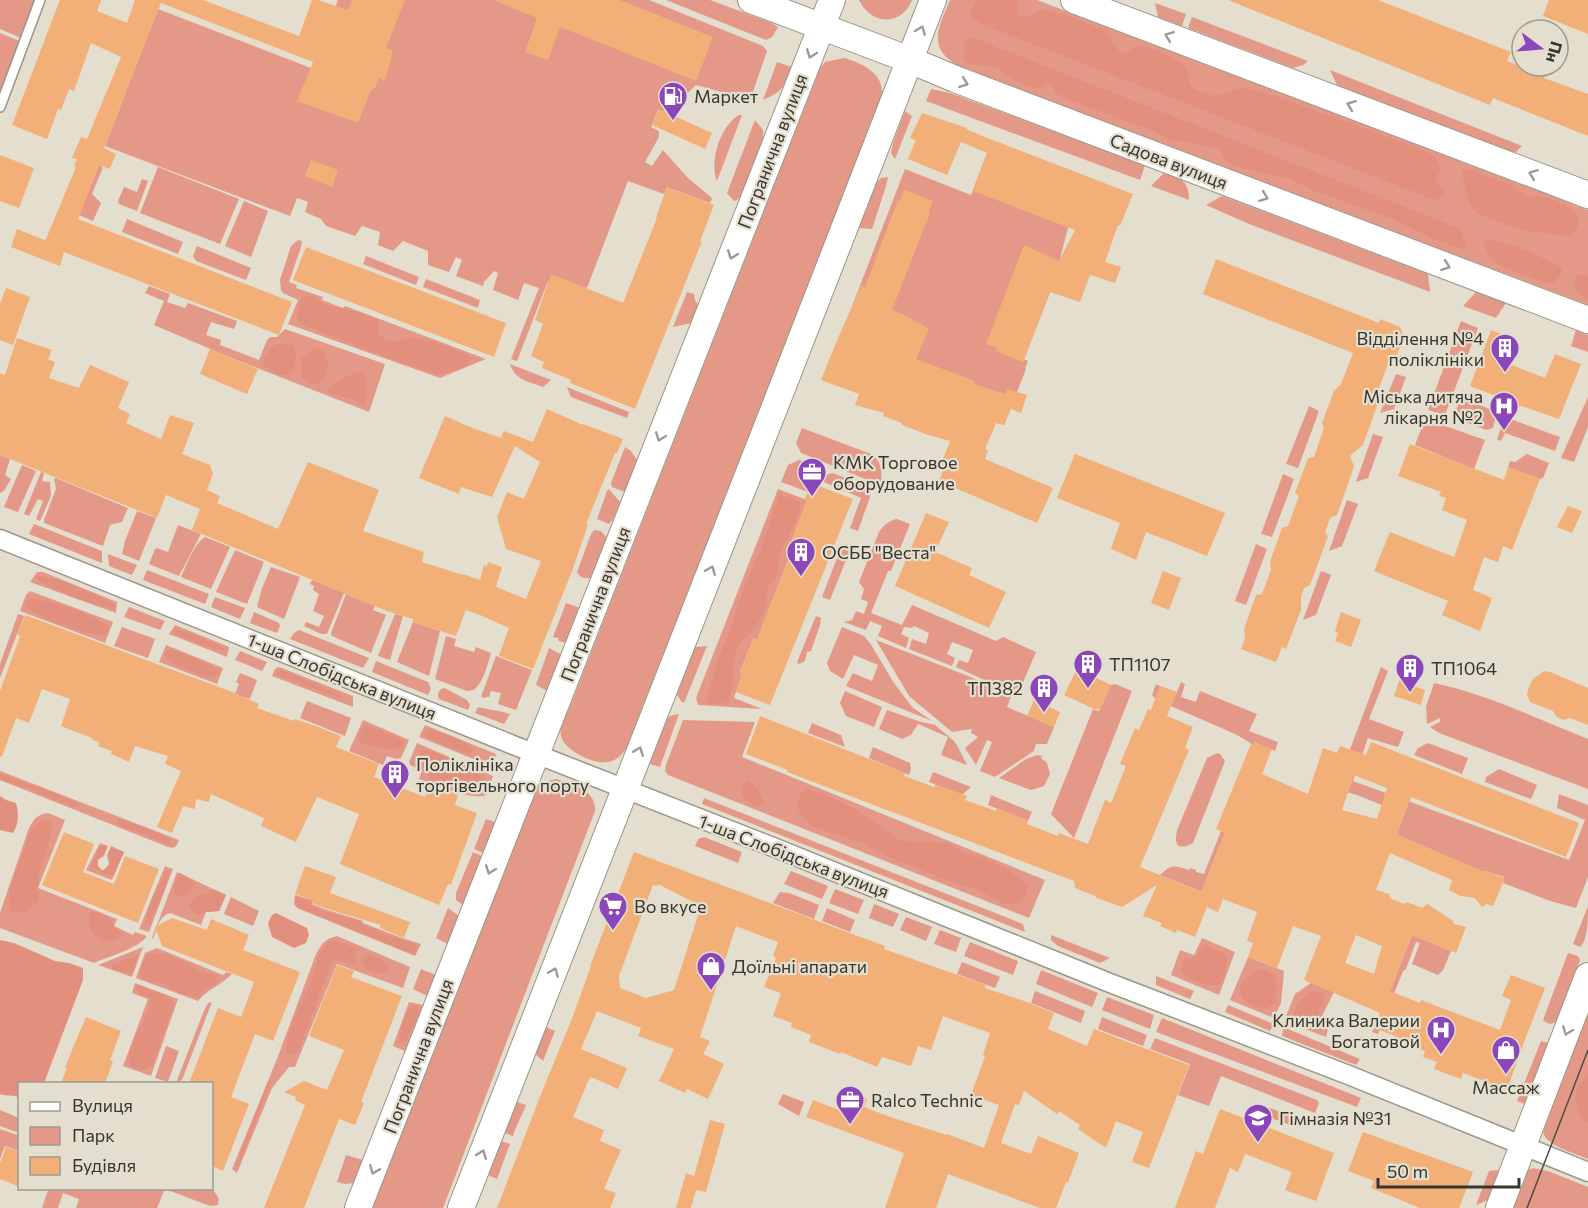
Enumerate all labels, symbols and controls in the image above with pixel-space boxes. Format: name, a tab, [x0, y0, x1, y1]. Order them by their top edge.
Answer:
north arrow	[1510, 18, 1570, 78]
one-way arrow	[914, 25, 927, 36]
one-way arrow	[1164, 31, 1175, 43]
text: Пн	[1543, 39, 1567, 65]
one-way arrow	[805, 49, 818, 59]
street label: Погранична вулиця	[732, 71, 812, 231]
one-way arrow	[958, 76, 969, 88]
fuel station icon: Маркет	[657, 80, 689, 122]
place label: Маркет	[694, 85, 759, 107]
one-way arrow	[1346, 100, 1357, 113]
street label: Садова вулиця	[1107, 128, 1231, 194]
one-way arrow	[1528, 169, 1539, 182]
one-way arrow	[1258, 190, 1269, 202]
one-way arrow	[726, 250, 739, 260]
one-way arrow	[1440, 259, 1451, 271]
place label: Відділення №4 поліклініки	[1356, 327, 1484, 370]
building icon: Відділення №4 поліклініки	[1489, 332, 1521, 374]
place label: Міська дитяча лікарня №2	[1363, 385, 1483, 428]
hospital icon: Міська дитяча лікарня №2	[1488, 390, 1520, 432]
one-way arrow	[655, 431, 667, 442]
place label: КМК Торговое оборудование	[833, 451, 958, 494]
office icon: КМК Торговое оборудование	[796, 456, 828, 498]
street label: Погранична вулиця	[555, 524, 635, 684]
building icon: ОСББ "Веста"	[785, 536, 817, 578]
place label: ОСББ "Веста"	[822, 541, 936, 563]
one-way arrow	[704, 565, 716, 576]
street label: 1-ша Слобідська вулиця	[244, 628, 440, 724]
building icon: ТП1107	[1072, 648, 1104, 690]
building icon: ТП1064	[1394, 652, 1426, 694]
place label: ТП1107	[1109, 653, 1171, 675]
place label: ТП1064	[1431, 657, 1497, 679]
building icon: ТП382	[1028, 672, 1060, 714]
place label: ТП382	[967, 677, 1023, 699]
one-way arrow	[632, 746, 645, 757]
place label: Поліклініка торгівельного порту	[416, 753, 589, 796]
building icon: Поліклініка торгівельного порту	[379, 758, 411, 800]
street label: 1-ша Слобідська вулиця	[696, 810, 892, 902]
one-way arrow	[485, 864, 497, 875]
supermarket icon: Во вкусе	[597, 890, 629, 932]
place label: Во вкусе	[634, 895, 706, 917]
shop icon: Доїльні апарати	[695, 950, 727, 992]
place label: Доїльні апарати	[732, 955, 867, 977]
one-way arrow	[547, 967, 559, 978]
street label: Погранична вулиця	[378, 976, 458, 1136]
place label: Клиника Валерии Богатовой	[1272, 1009, 1420, 1052]
hospital icon: Клиника Валерии Богатовой	[1425, 1014, 1457, 1056]
one-way arrow	[1561, 1025, 1574, 1036]
shop icon: Массаж	[1490, 1034, 1522, 1076]
place label: Массаж	[1472, 1076, 1540, 1098]
legend	[18, 1082, 213, 1190]
office icon: Ralco Technic	[834, 1084, 866, 1126]
place label: Ralco Technic	[871, 1089, 983, 1111]
text: Вулиця	[72, 1094, 133, 1116]
school or university icon: Гімназія №31	[1242, 1102, 1274, 1144]
place label: Гімназія №31	[1279, 1107, 1392, 1129]
text: Парк	[72, 1124, 115, 1146]
one-way arrow	[475, 1149, 488, 1159]
scale bar	[1378, 1151, 1519, 1189]
text: Будівля	[72, 1154, 136, 1176]
text: 50 m	[1387, 1160, 1428, 1182]
one-way arrow	[369, 1163, 381, 1174]

